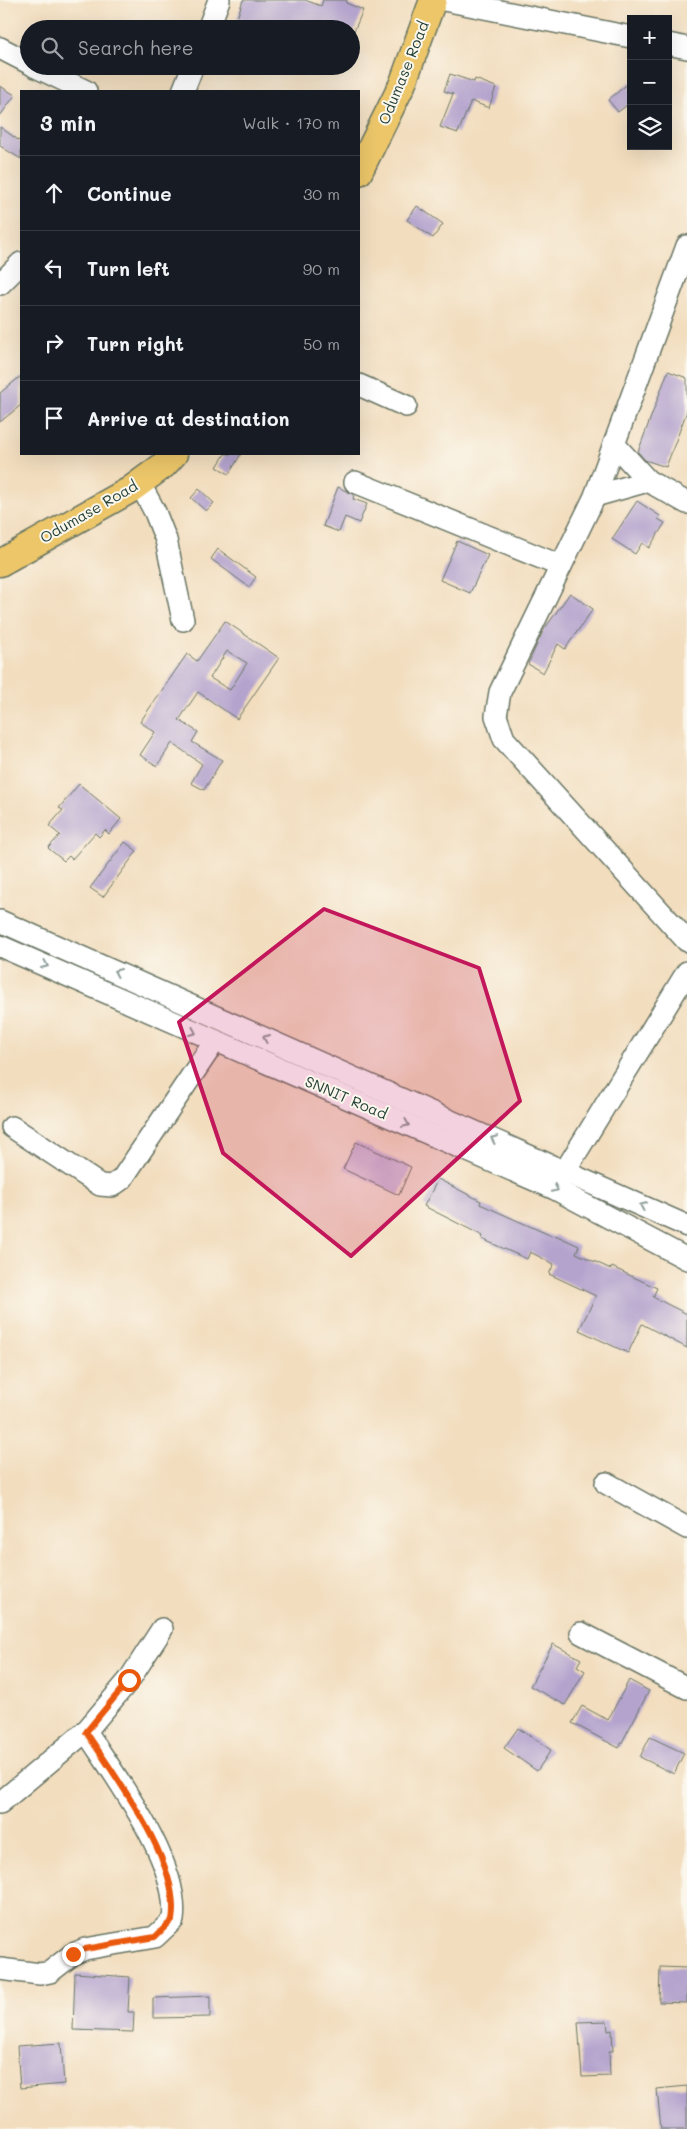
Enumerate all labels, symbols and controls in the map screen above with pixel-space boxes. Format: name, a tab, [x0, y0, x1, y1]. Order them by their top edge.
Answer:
map controls	[627, 15, 672, 150]
button: +	[627, 15, 672, 60]
street label: Odumase Road	[373, 18, 433, 127]
search box	[20, 20, 360, 75]
icon: search	[38, 34, 66, 62]
text: Search here	[78, 35, 194, 60]
button: −	[627, 60, 672, 105]
button: layers	[627, 105, 672, 150]
text: 3 min	[40, 109, 96, 136]
text: Walk · 170 m	[242, 112, 340, 133]
icon: ahead	[40, 179, 68, 207]
text: Continue	[87, 181, 172, 206]
text: 30 m	[303, 183, 340, 204]
icon: left	[40, 254, 68, 282]
text: Turn left	[87, 256, 170, 281]
text: 90 m	[303, 258, 340, 279]
icon: right	[40, 329, 68, 357]
text: Turn right	[87, 331, 184, 356]
text: 50 m	[303, 333, 340, 354]
icon: arrive	[40, 404, 68, 432]
text: Arrive at destination	[87, 406, 290, 431]
street label: Odumase Road	[36, 475, 141, 547]
one-way arrow	[40, 959, 49, 970]
one-way arrow	[113, 968, 122, 979]
one-way arrow	[188, 1025, 197, 1036]
one-way arrow	[262, 1034, 271, 1045]
street label: SNNIT Road	[302, 1071, 391, 1123]
one-way arrow	[401, 1118, 410, 1129]
one-way arrow	[490, 1135, 499, 1146]
one-way arrow	[550, 1183, 559, 1193]
one-way arrow	[639, 1202, 648, 1212]
route start	[118, 1669, 141, 1692]
route end	[62, 1943, 85, 1966]

